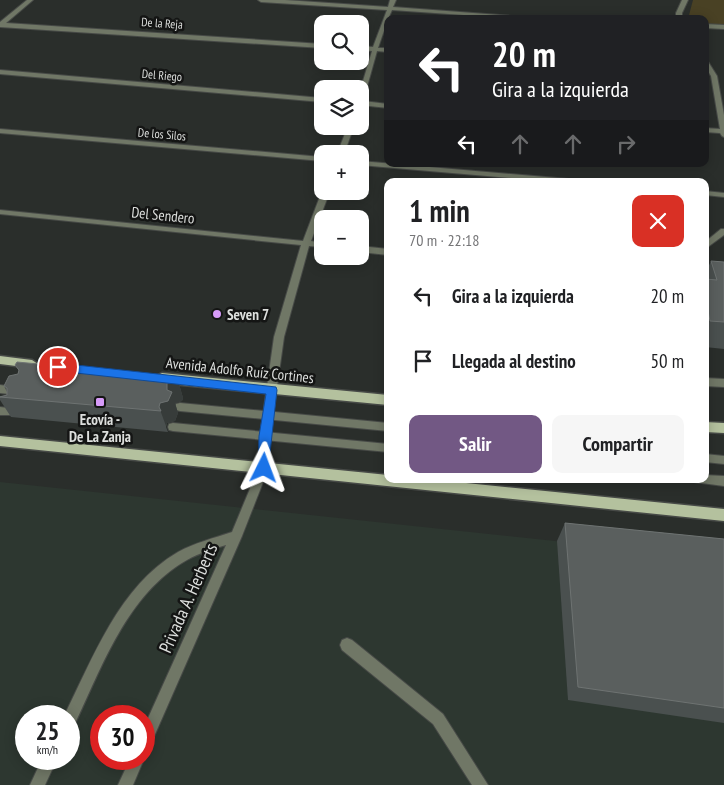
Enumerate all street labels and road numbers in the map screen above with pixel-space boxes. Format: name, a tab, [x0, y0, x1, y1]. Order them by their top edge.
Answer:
street label: De la Reja	[141, 14, 183, 32]
street label: Del Riego	[141, 66, 183, 84]
street label: De los Silos	[137, 124, 187, 144]
street label: Del Sendero	[131, 202, 195, 228]
street label: Avenida Adolfo Ruíz Cortines	[165, 353, 315, 387]
street label: Privada A. Herberts	[154, 540, 222, 656]

